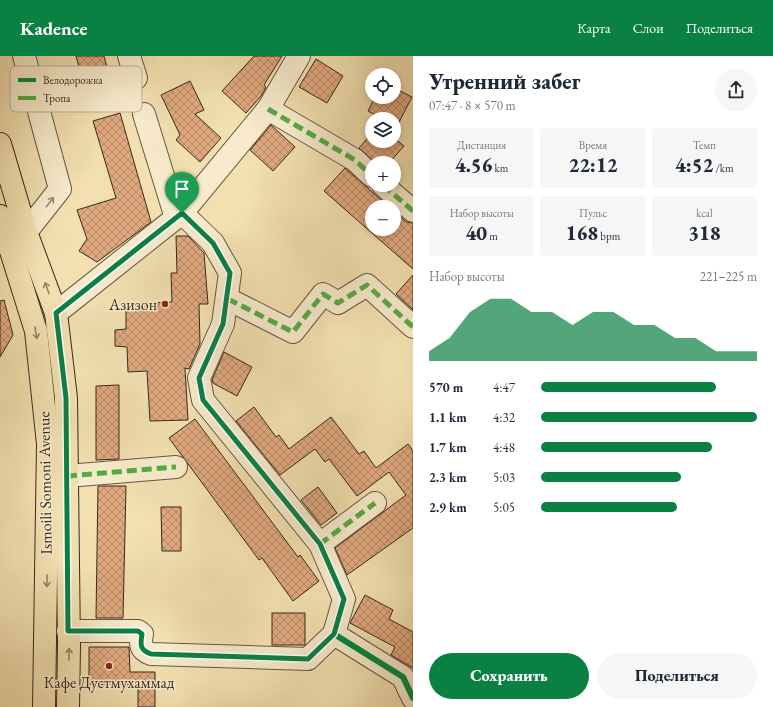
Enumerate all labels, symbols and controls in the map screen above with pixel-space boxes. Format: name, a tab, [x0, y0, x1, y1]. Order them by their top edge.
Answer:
text: Kadence	[20, 16, 87, 41]
text: Карта	[577, 19, 611, 37]
text: Слои	[633, 19, 664, 37]
text: Поделиться	[686, 19, 753, 37]
legend	[10, 66, 142, 112]
text: Утренний забег	[429, 67, 580, 96]
map controls	[365, 68, 401, 236]
button: locate	[365, 68, 401, 104]
button: share	[715, 69, 757, 111]
text: Велодорожка	[43, 73, 103, 87]
text: Тропа	[43, 91, 71, 105]
text: 07:47 · 8 × 570 m	[429, 97, 516, 114]
button: layers	[365, 112, 401, 148]
text: Дистанция	[457, 138, 506, 152]
text: Время	[579, 138, 607, 152]
text: Темп	[693, 138, 716, 152]
text: 4.56	[455, 152, 492, 178]
text: 22:12	[569, 152, 617, 178]
text: 4:52	[675, 152, 713, 178]
button: +	[365, 156, 401, 192]
text: km	[492, 161, 508, 175]
text: /km	[713, 161, 734, 175]
pin	[165, 172, 199, 213]
icon: arrive	[171, 178, 193, 200]
one-way arrow	[46, 196, 55, 207]
button: −	[365, 200, 401, 236]
text: Набор высоты	[450, 206, 514, 220]
text: Пульс	[579, 206, 607, 220]
text: kcal	[696, 206, 713, 220]
text: 40	[465, 220, 487, 246]
text: 168	[566, 220, 598, 246]
text: 318	[688, 220, 721, 246]
text: m	[487, 229, 498, 243]
text: bpm	[598, 229, 620, 243]
text: Набор высоты	[429, 268, 505, 285]
text: 221–225 m	[700, 268, 757, 285]
one-way arrow	[43, 283, 51, 295]
place label: Азизон	[108, 294, 157, 315]
marker: Азизон	[160, 299, 170, 309]
one-way arrow	[32, 327, 40, 340]
text: 570 m	[429, 379, 463, 396]
text: 4:47	[493, 379, 515, 396]
text: 1.1 km	[429, 409, 467, 426]
text: 4:32	[493, 409, 515, 426]
street label: Ismoili Somoni Avenue	[33, 411, 57, 555]
text: 1.7 km	[429, 439, 467, 456]
text: 4:48	[493, 439, 515, 456]
text: 2.3 km	[429, 469, 467, 486]
text: 5:03	[493, 469, 515, 486]
text: 2.9 km	[429, 499, 467, 516]
text: 5:05	[493, 499, 515, 516]
one-way arrow	[43, 574, 51, 587]
one-way arrow	[65, 648, 73, 661]
button: Сохранить	[429, 653, 589, 699]
button: Поделиться	[597, 653, 757, 699]
marker: Кафе Дустмухаммад	[104, 661, 114, 671]
place label: Кафе Дустмухаммад	[44, 672, 175, 693]

